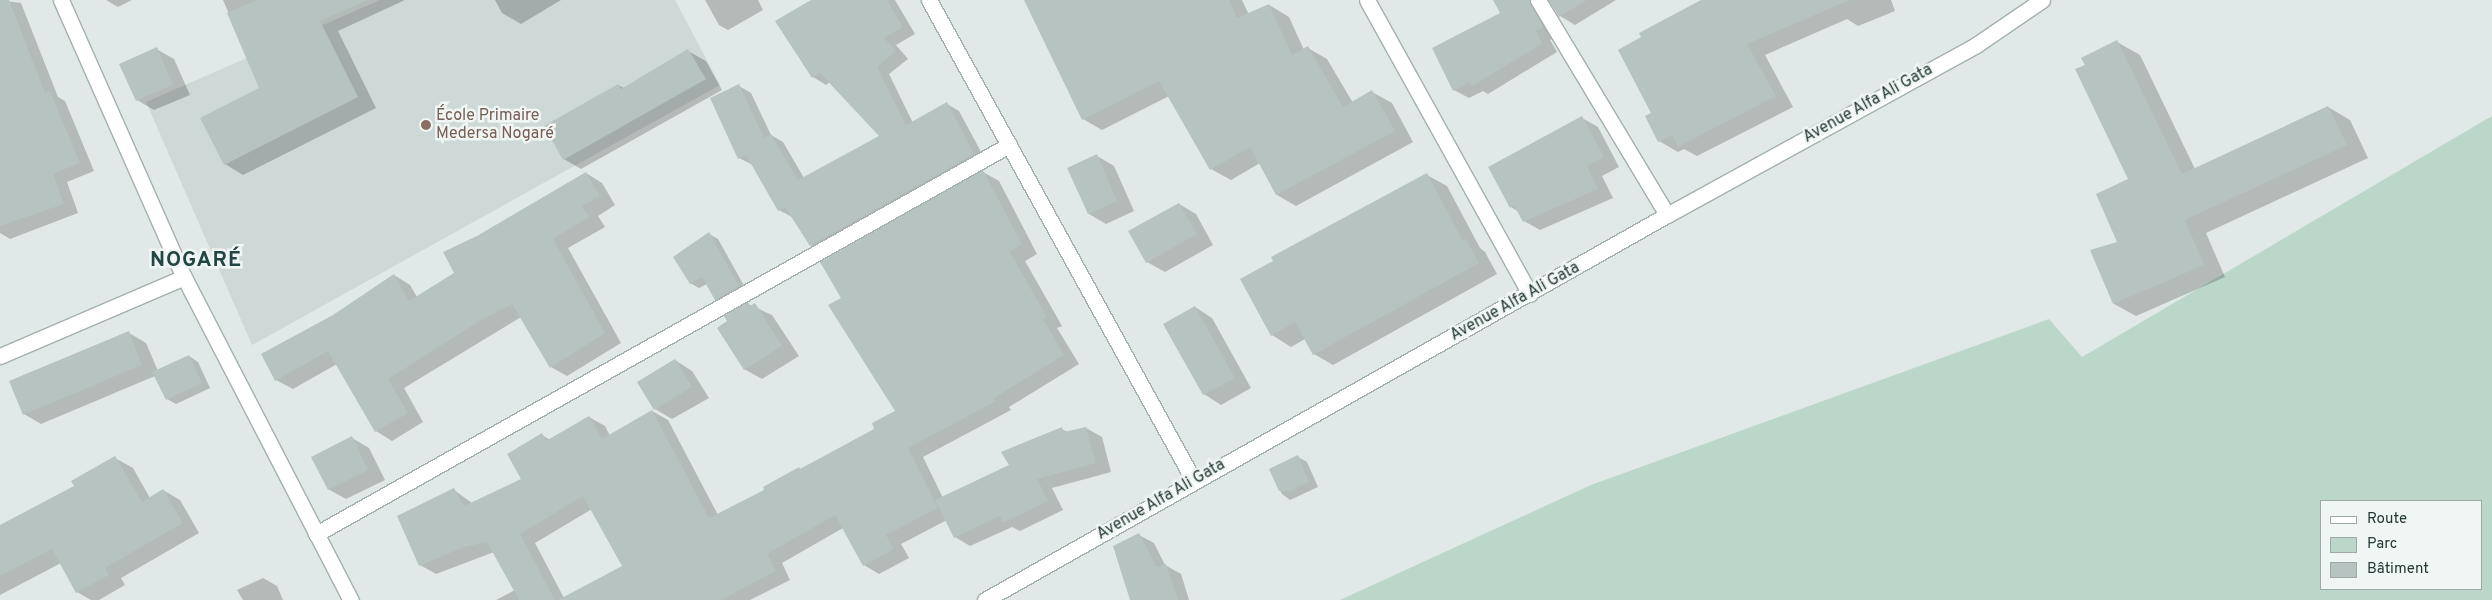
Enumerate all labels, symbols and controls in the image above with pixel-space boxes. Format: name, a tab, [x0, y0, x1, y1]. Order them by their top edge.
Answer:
street label: Avenue Alfa Ali Gata	[1799, 60, 1937, 148]
place label: École Primaire Medersa Nogaré	[436, 106, 554, 144]
marker: École Primaire Medersa Nogaré	[420, 119, 432, 131]
district label: NOGARÉ	[149, 248, 243, 274]
street label: Avenue Alfa Ali Gata	[1446, 258, 1584, 346]
street label: Avenue Alfa Ali Gata	[1093, 455, 1229, 545]
legend	[2320, 500, 2482, 590]
text: Route	[2367, 510, 2407, 529]
text: Parc	[2367, 535, 2397, 554]
text: Bâtiment	[2367, 560, 2429, 579]

